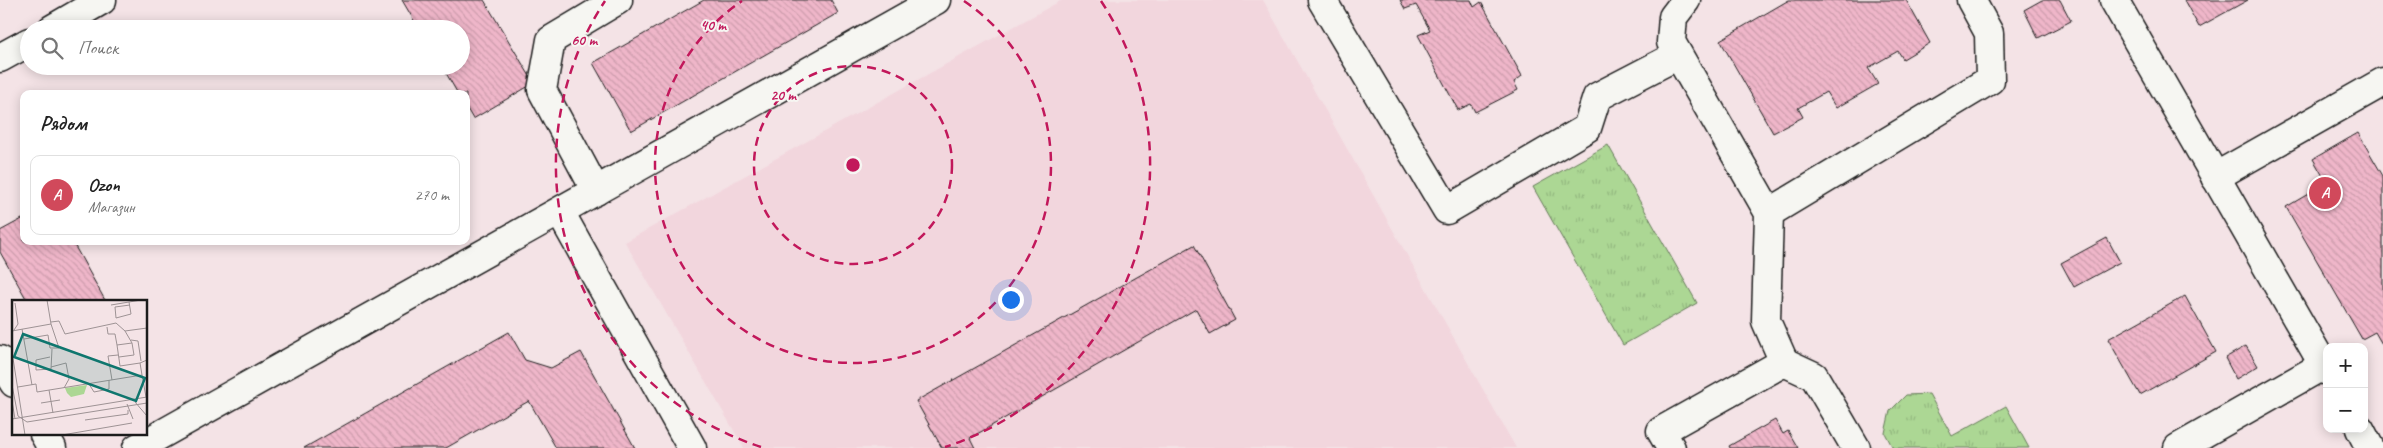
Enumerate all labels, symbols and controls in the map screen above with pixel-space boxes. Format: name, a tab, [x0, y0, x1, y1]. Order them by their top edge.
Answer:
text: 40 m	[700, 16, 727, 35]
search box	[20, 20, 470, 75]
text: 60 m	[571, 31, 598, 50]
icon: search	[38, 34, 66, 62]
text: Поиск	[78, 36, 118, 60]
text: 20 m	[770, 86, 797, 105]
text: Рядом	[40, 110, 87, 136]
centre of rings	[844, 156, 862, 174]
text: Ozon	[88, 173, 120, 197]
pin: A	[2309, 174, 2341, 212]
text: A	[53, 185, 61, 205]
text: 270 m	[415, 185, 449, 205]
text: Магазин	[88, 197, 135, 217]
your location	[998, 287, 1024, 313]
inset map	[12, 300, 148, 436]
map controls	[2323, 343, 2368, 433]
button: +	[2323, 343, 2368, 388]
button: −	[2323, 388, 2368, 433]

